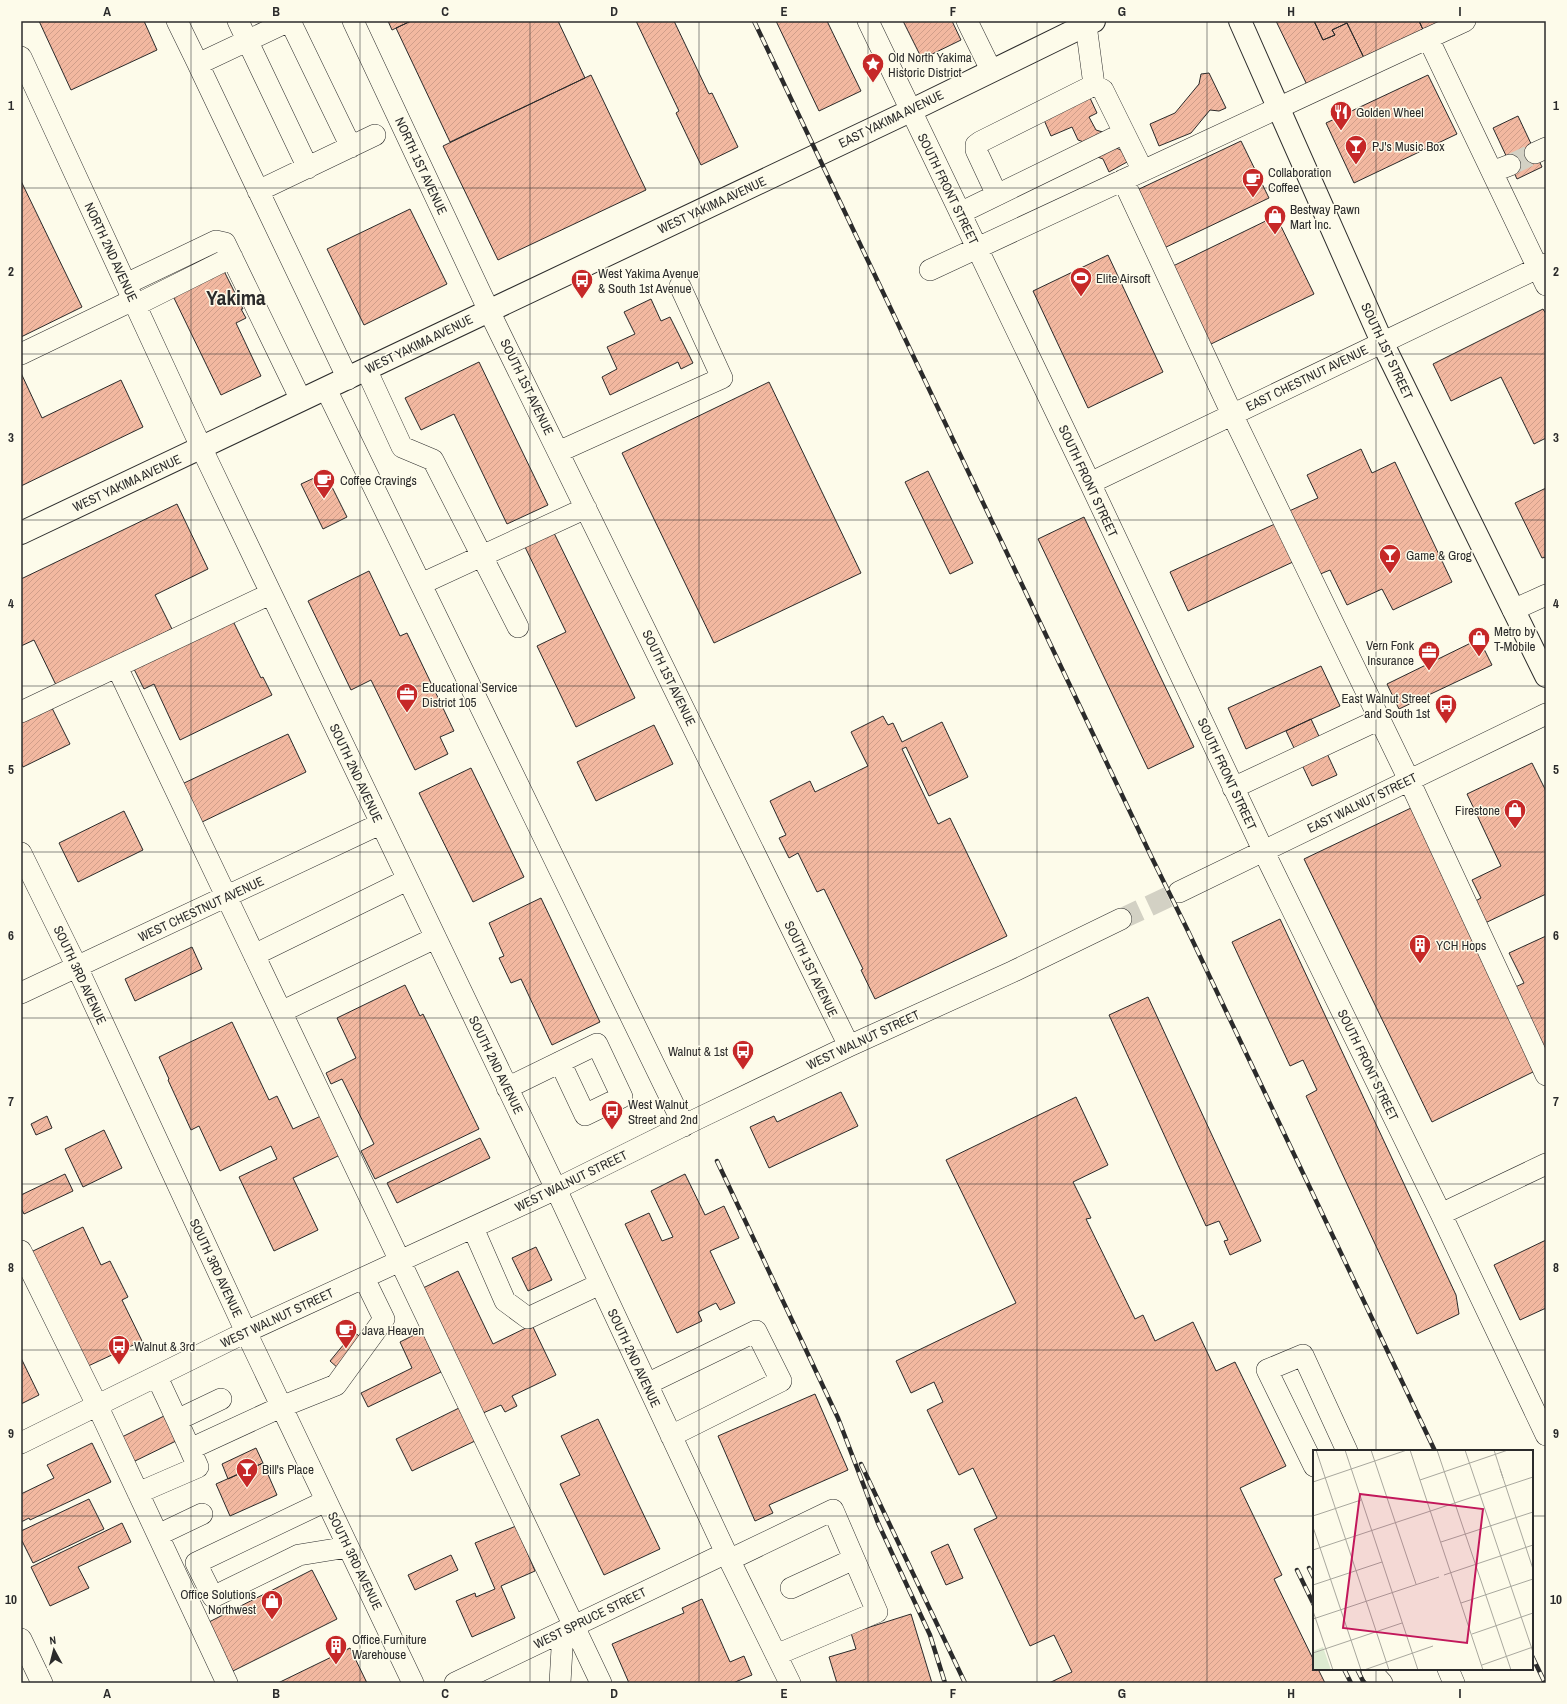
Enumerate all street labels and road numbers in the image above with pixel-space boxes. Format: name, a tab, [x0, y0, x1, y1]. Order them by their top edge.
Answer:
street label: EAST YAKIMA AVENUE	[836, 86, 946, 152]
street label: NORTH 1ST AVENUE	[391, 115, 451, 217]
street label: SOUTH FRONT STREET	[914, 131, 983, 248]
street label: WEST YAKIMA AVENUE	[655, 172, 769, 238]
street label: NORTH 2ND AVENUE	[81, 200, 141, 304]
street label: SOUTH 1ST STREET	[1357, 300, 1417, 402]
street label: WEST YAKIMA AVENUE	[362, 311, 476, 377]
street label: SOUTH 1ST AVENUE	[496, 336, 558, 438]
street label: EAST CHESTNUT AVENUE	[1243, 341, 1371, 415]
street label: SOUTH FRONT STREET	[1055, 422, 1122, 540]
street label: WEST YAKIMA AVENUE	[70, 450, 184, 516]
street label: SOUTH 1ST AVENUE	[638, 627, 700, 729]
street label: SOUTH FRONT STREET	[1194, 715, 1261, 833]
street label: SOUTH 2ND AVENUE	[326, 721, 386, 825]
street label: EAST WALNUT STREET	[1304, 769, 1420, 837]
street label: WEST CHESTNUT AVENUE	[135, 872, 267, 946]
street label: SOUTH 1ST AVENUE	[780, 918, 842, 1020]
street label: SOUTH 3RD AVENUE	[50, 923, 110, 1027]
street label: WEST WALNUT STREET	[804, 1006, 923, 1074]
street label: SOUTH FRONT STREET	[1334, 1007, 1403, 1124]
street label: SOUTH 2ND AVENUE	[465, 1013, 527, 1117]
street label: WEST WALNUT STREET	[512, 1146, 630, 1216]
street label: SOUTH 3RD AVENUE	[186, 1216, 246, 1320]
street label: WEST WALNUT STREET	[218, 1284, 337, 1352]
street label: SOUTH 2ND AVENUE	[604, 1306, 664, 1410]
street label: SOUTH 3RD AVENUE	[324, 1509, 386, 1613]
street label: WEST SPRUCE STREET	[531, 1583, 649, 1653]

